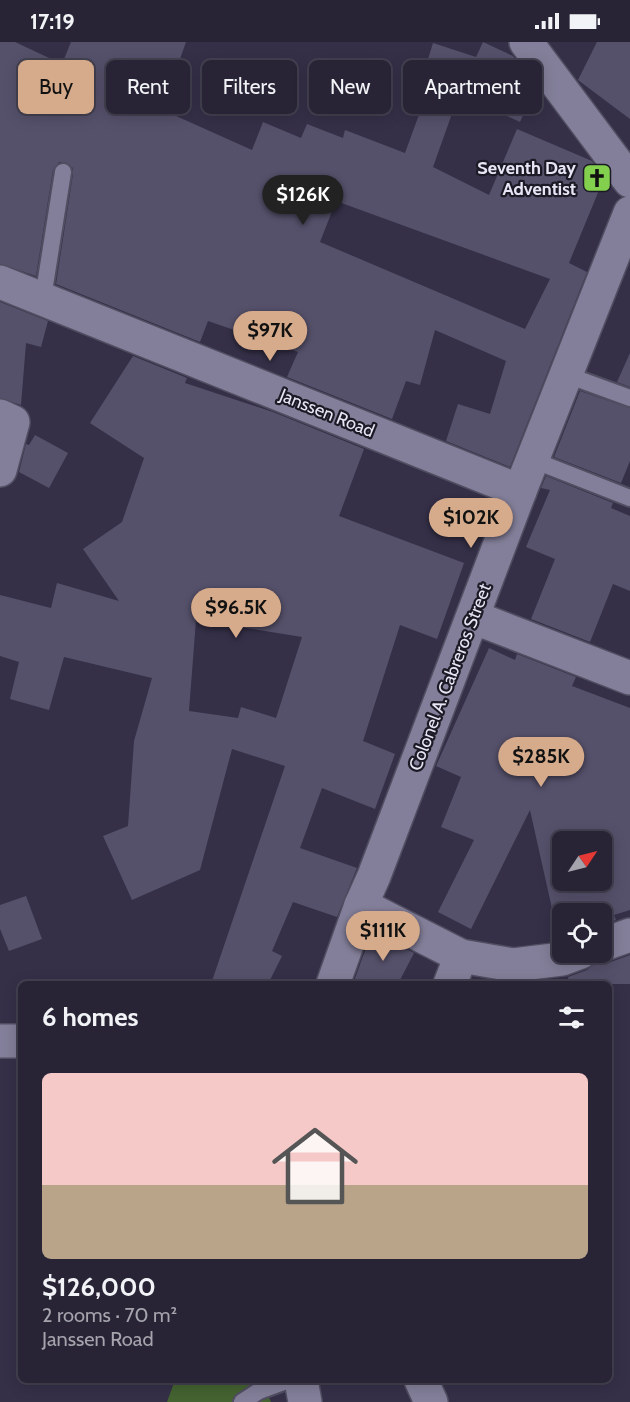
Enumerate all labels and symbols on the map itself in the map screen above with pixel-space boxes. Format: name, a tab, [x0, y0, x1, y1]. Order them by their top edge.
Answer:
place label: Seventh Day Adventist	[477, 157, 576, 200]
church icon: Seventh Day Adventist	[581, 162, 613, 194]
pin: $126K	[261, 175, 345, 226]
pin: $97K	[234, 311, 306, 362]
street label: Janssen Road	[275, 384, 378, 442]
pin: $102K	[429, 498, 513, 549]
street label: Colonel A. Cabreros Street	[404, 580, 496, 774]
pin: $96.5K	[187, 588, 285, 639]
pin: $285K	[499, 737, 583, 788]
north arrow	[552, 831, 612, 891]
pin: $111K	[341, 911, 425, 962]

